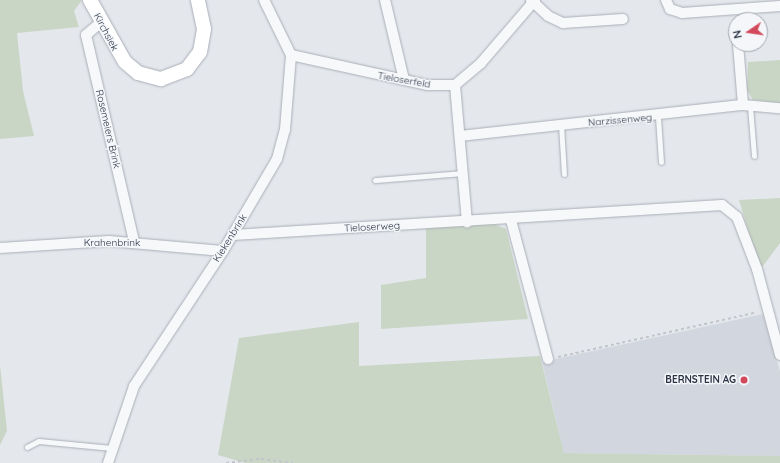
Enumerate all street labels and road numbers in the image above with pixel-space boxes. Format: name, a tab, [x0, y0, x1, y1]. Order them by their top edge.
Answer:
street label: Kirchsiek	[91, 11, 121, 53]
street label: Tieloserfeld	[377, 69, 431, 91]
street label: Rosemeiers Brink	[93, 88, 123, 170]
street label: Narzissenweg	[587, 111, 653, 129]
street label: Kiekenbrink	[211, 212, 249, 264]
street label: Tieloserweg	[344, 220, 400, 234]
street label: Krahenbrink	[84, 237, 140, 249]

